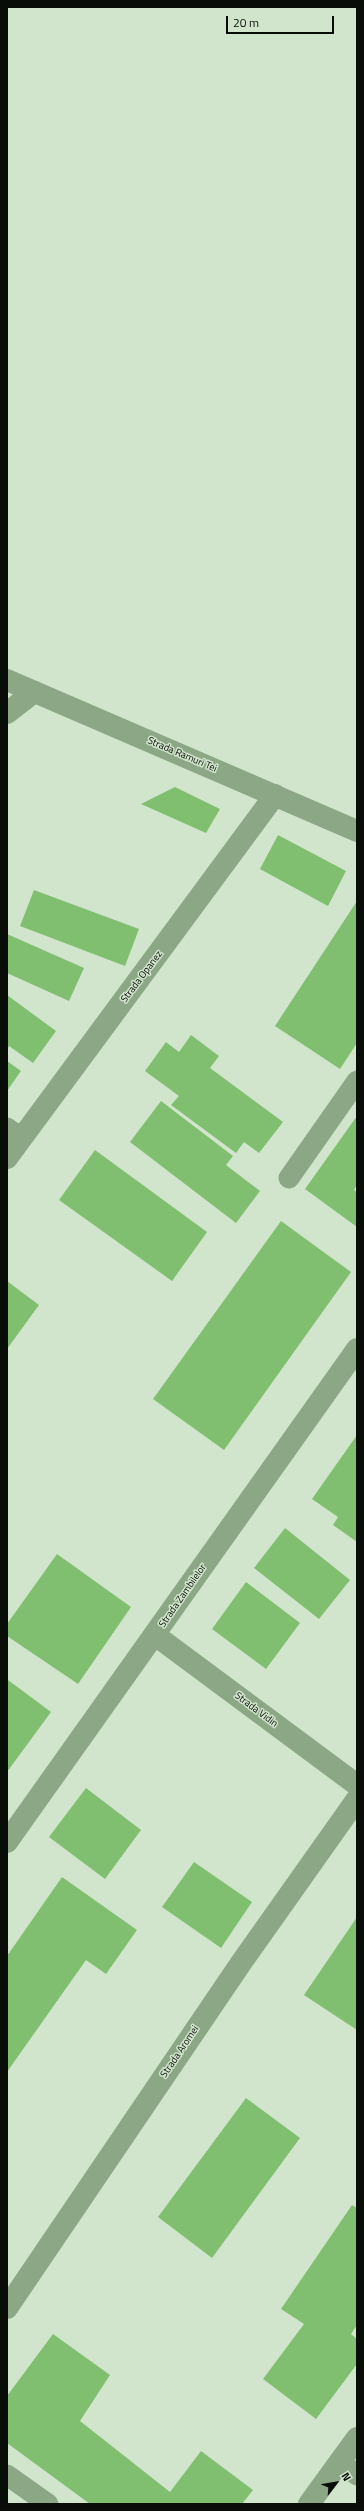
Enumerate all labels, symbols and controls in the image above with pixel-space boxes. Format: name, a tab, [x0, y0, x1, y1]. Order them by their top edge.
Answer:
scale bar	[228, 8, 336, 34]
text: 20 m	[233, 13, 259, 32]
street label: Strada Ramuri Tei	[146, 735, 218, 775]
street label: Strada Opanez	[119, 949, 165, 1005]
street label: Strada Zambilelor	[157, 1562, 209, 1630]
street label: Strada Vidin	[232, 1690, 280, 1730]
street label: Strada Aromei	[158, 2024, 202, 2080]
north arrow	[316, 2463, 356, 2503]
text: N	[337, 2469, 355, 2484]

